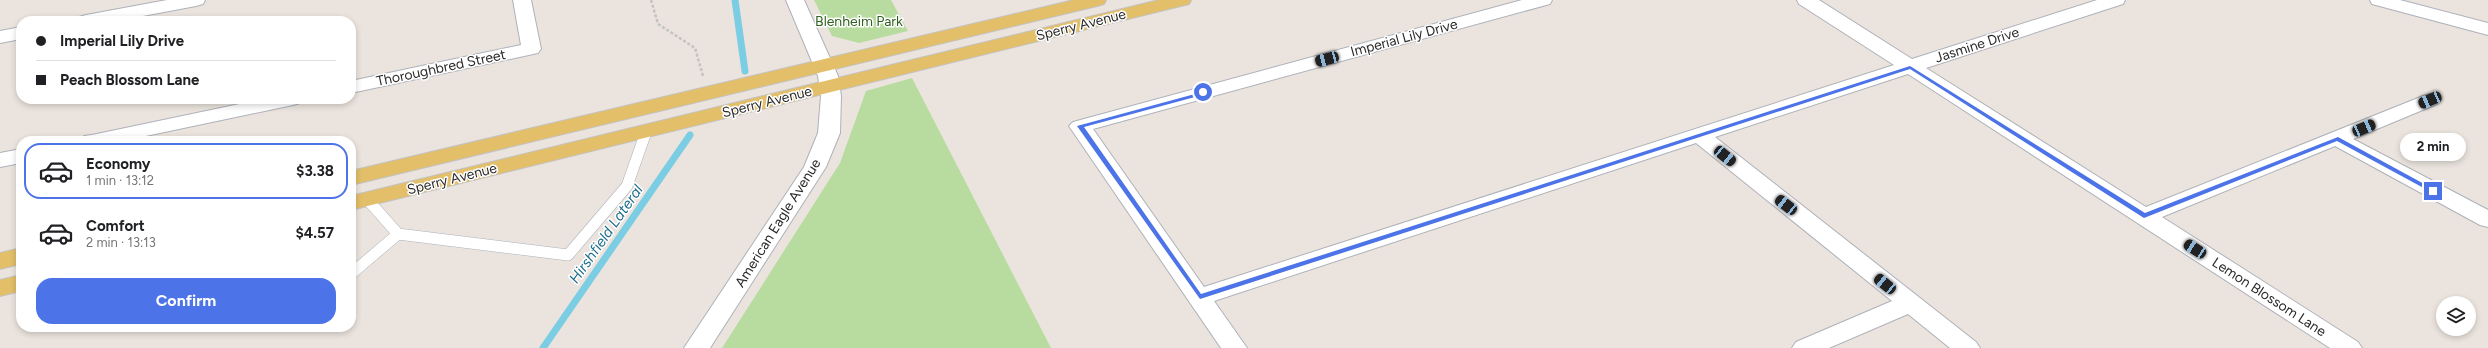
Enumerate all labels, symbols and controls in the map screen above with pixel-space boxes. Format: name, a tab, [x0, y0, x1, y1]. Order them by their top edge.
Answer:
street label: Sperry Avenue	[1034, 6, 1128, 44]
park label: Blenheim Park	[815, 13, 903, 30]
street label: Imperial Lily Drive	[1349, 15, 1460, 60]
street label: Jasmine Drive	[1933, 23, 2021, 67]
text: Imperial Lily Drive	[60, 32, 184, 50]
street label: Thoroughbred Street	[375, 46, 507, 90]
car	[1314, 50, 1340, 68]
text: Peach Blossom Lane	[60, 71, 199, 89]
street label: Sperry Avenue	[720, 83, 814, 121]
route start	[1194, 83, 1212, 101]
car	[2417, 90, 2443, 110]
car	[2351, 118, 2377, 138]
callout: 2 min	[2400, 133, 2466, 161]
text: 2 min	[2417, 139, 2449, 154]
car	[1712, 144, 1738, 168]
icon: car	[38, 153, 74, 189]
text: Economy	[86, 155, 151, 173]
street label: American Eagle Avenue	[732, 155, 825, 290]
street label: Sperry Avenue	[405, 160, 499, 198]
text: $3.38	[296, 162, 334, 180]
text: 1 min · 13:12	[86, 173, 154, 188]
water label: Hirshfield Lateral	[565, 181, 647, 287]
route end	[2424, 182, 2442, 200]
car	[1773, 193, 1799, 217]
icon: car	[38, 215, 74, 251]
text: Comfort	[86, 217, 145, 235]
text: $4.57	[295, 224, 334, 242]
text: 2 min · 13:13	[86, 235, 156, 250]
car	[2182, 237, 2208, 261]
street label: Lemon Blossom Lane	[2209, 254, 2329, 340]
car	[1872, 272, 1898, 296]
button: Confirm	[36, 278, 336, 324]
map controls	[2436, 296, 2476, 336]
button: layers	[2436, 296, 2476, 336]

